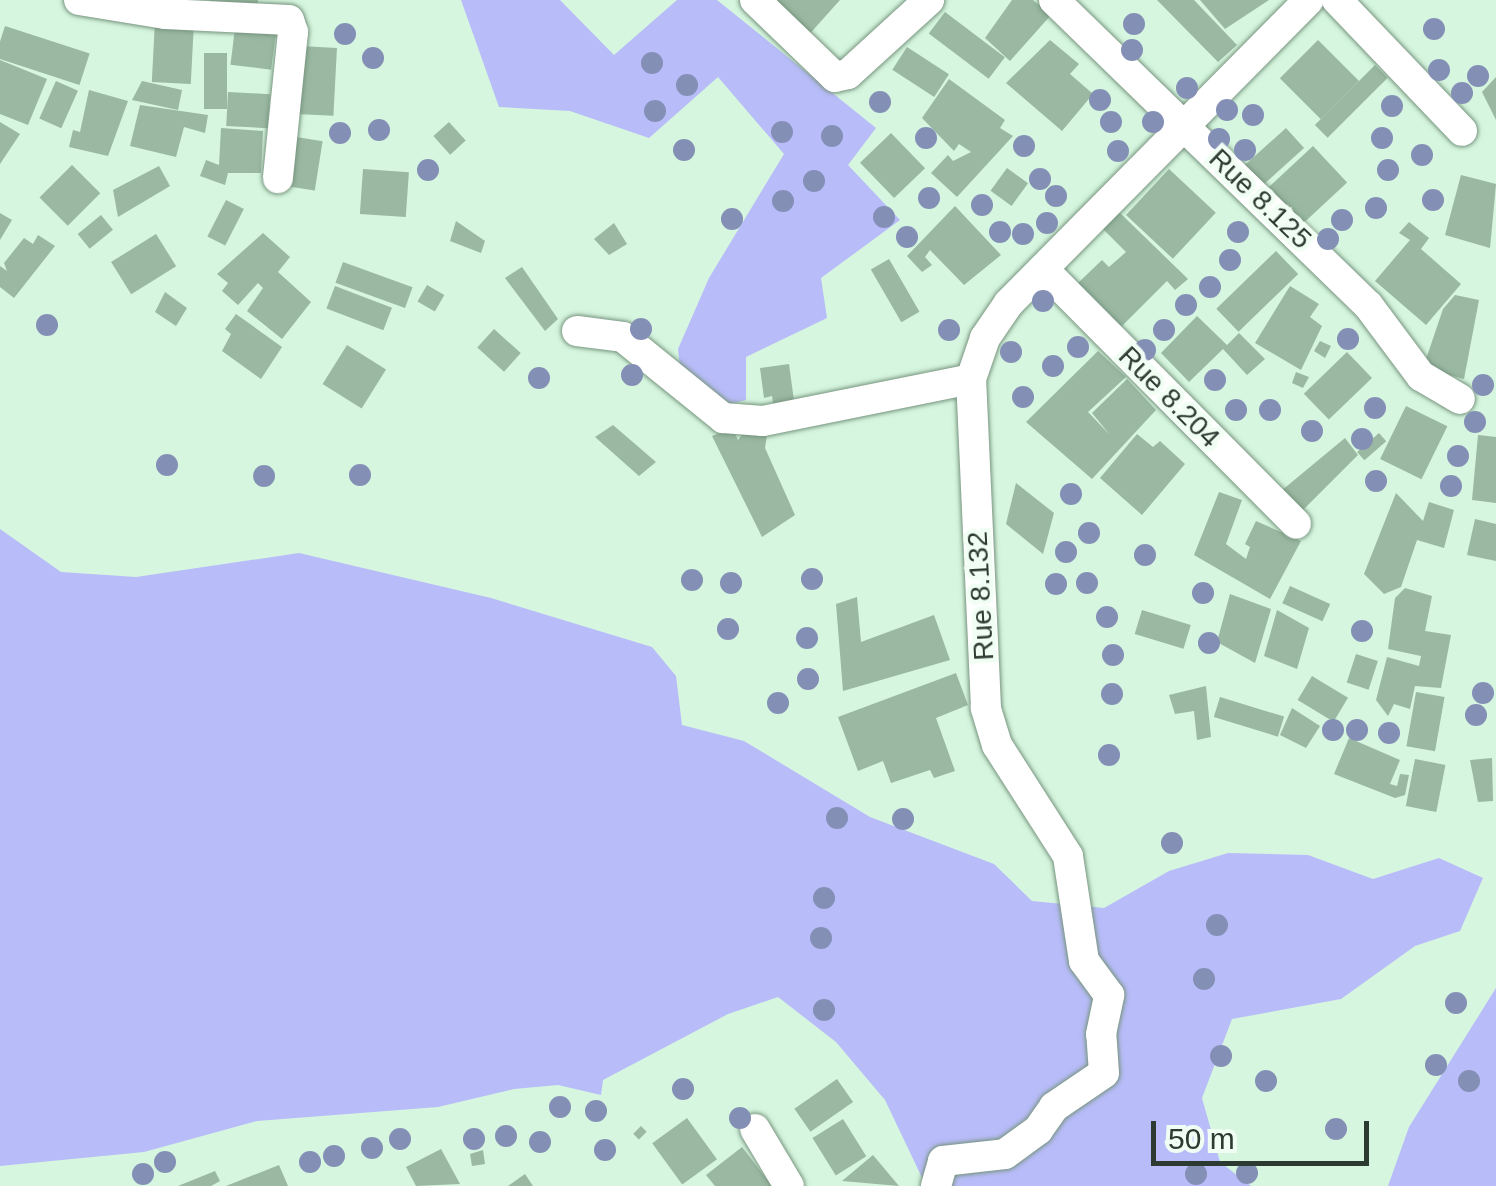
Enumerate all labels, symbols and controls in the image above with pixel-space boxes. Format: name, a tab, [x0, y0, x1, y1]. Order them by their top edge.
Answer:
street label: Rue 8.125	[1202, 142, 1318, 256]
street label: Rue 8.204	[1111, 339, 1227, 455]
street label: Rue 8.132	[961, 531, 1001, 661]
scale bar	[1156, 1101, 1374, 1163]
text: 50 m	[1168, 1122, 1235, 1155]

